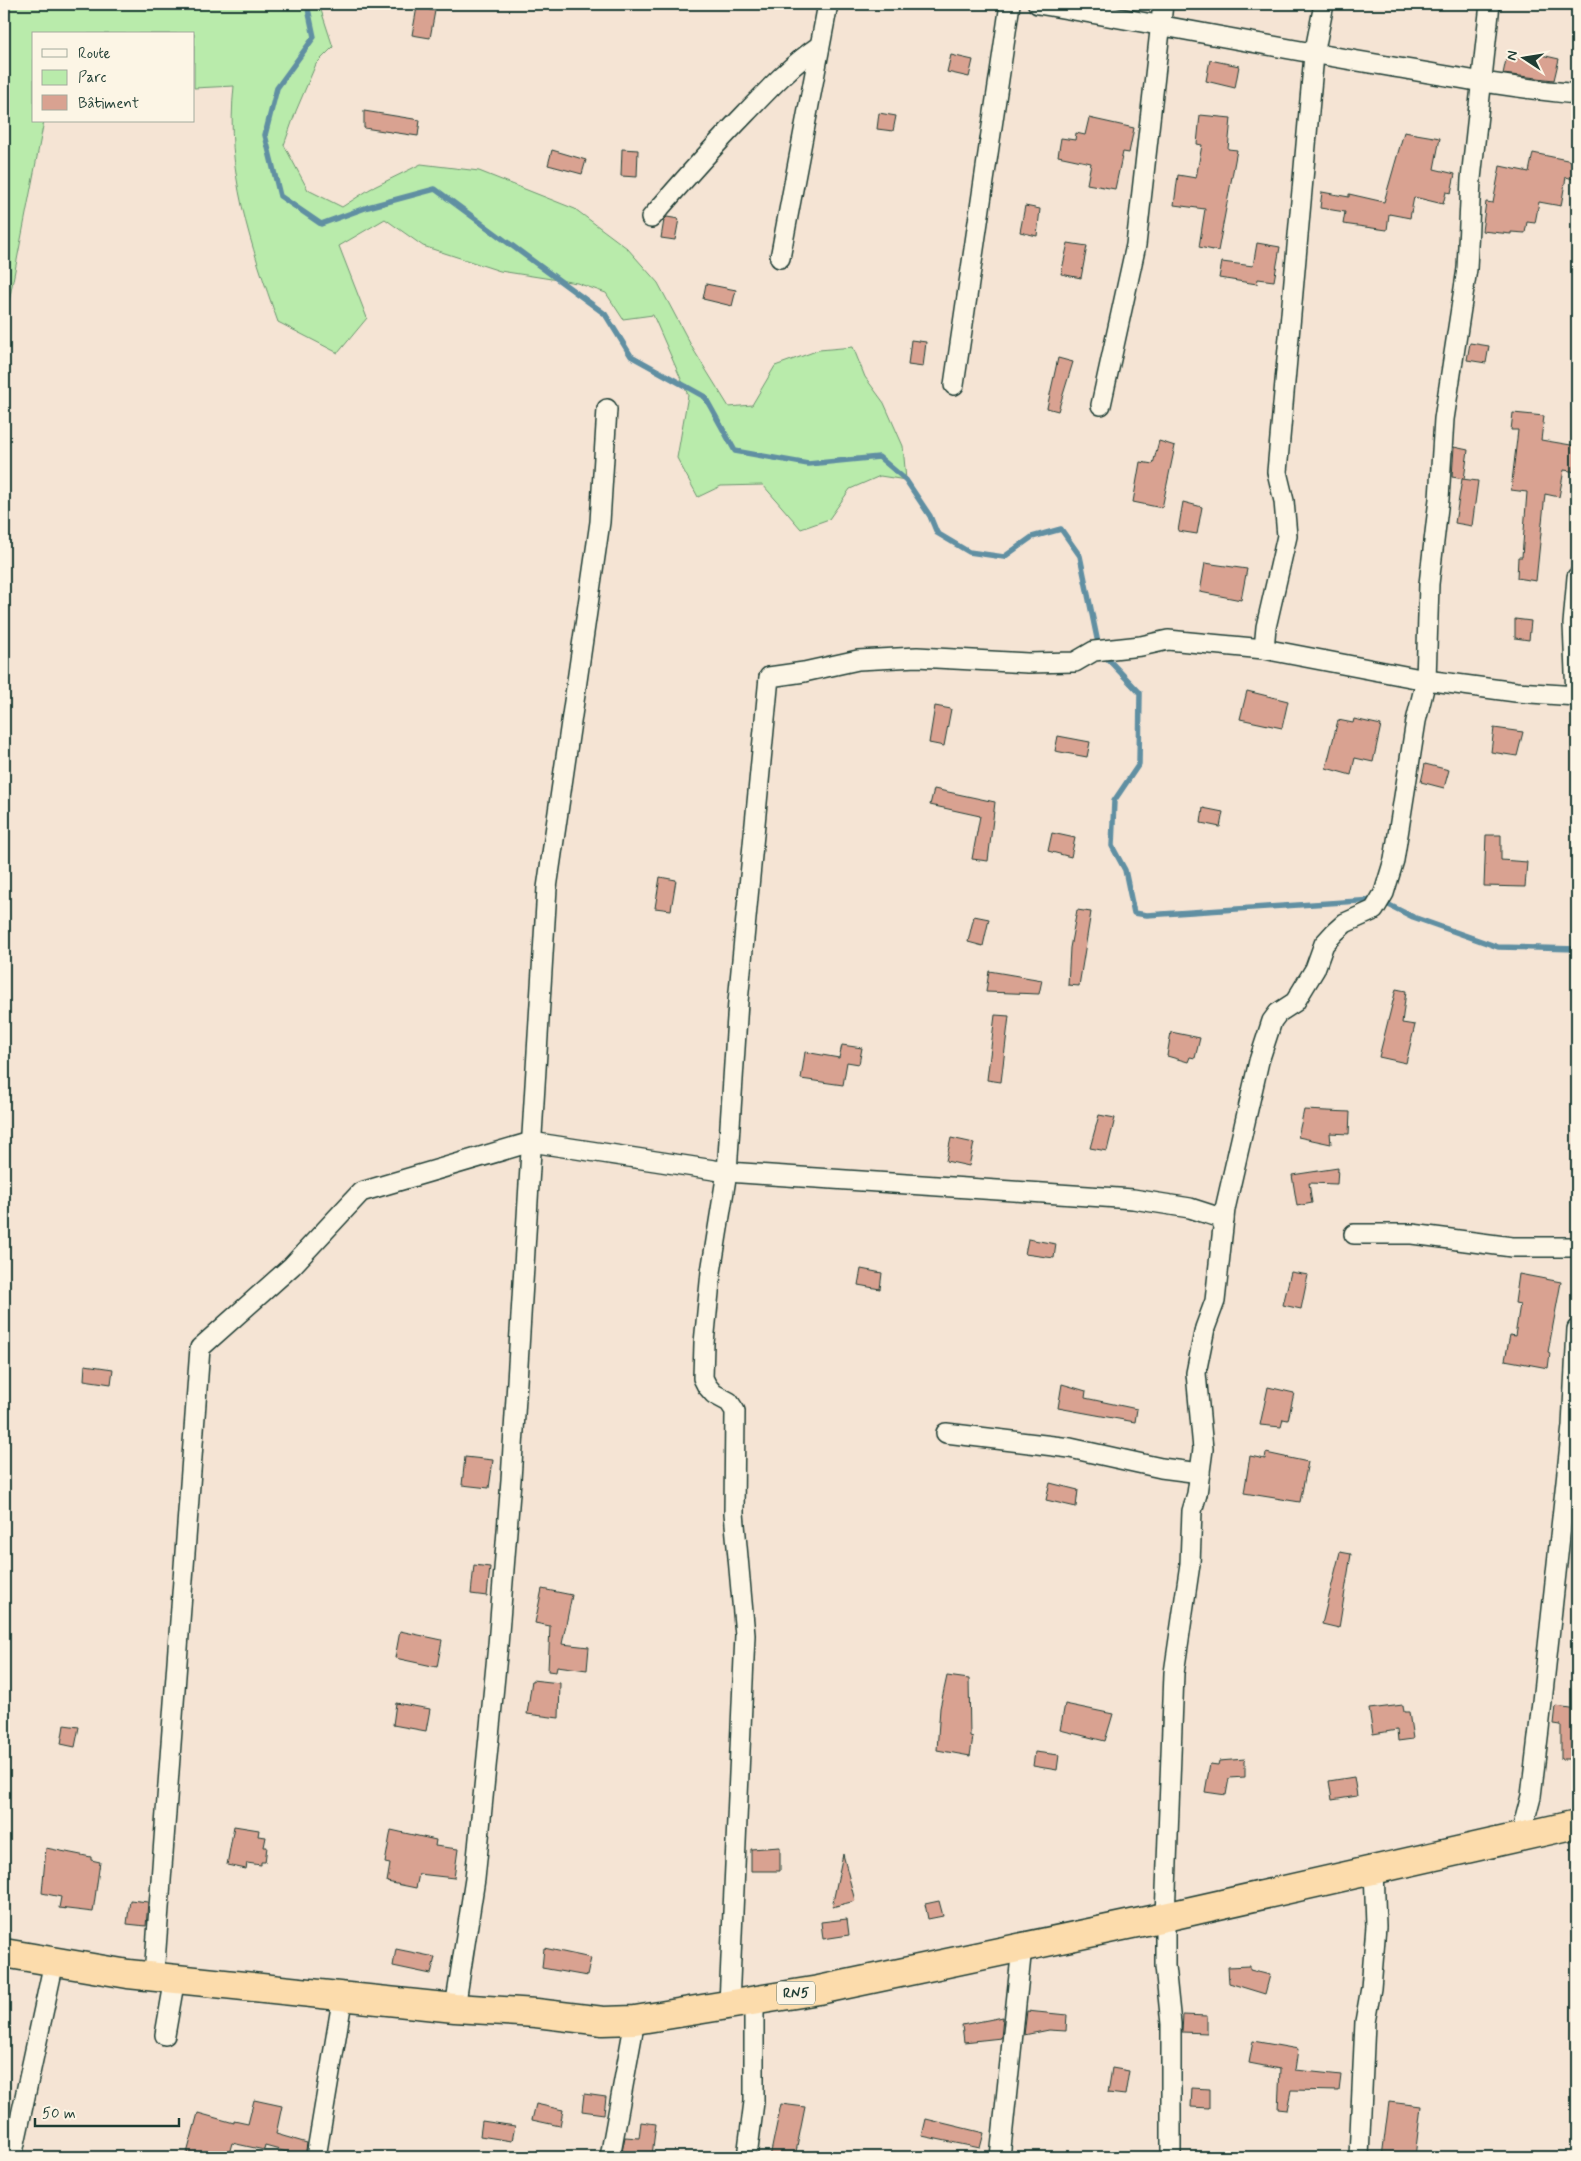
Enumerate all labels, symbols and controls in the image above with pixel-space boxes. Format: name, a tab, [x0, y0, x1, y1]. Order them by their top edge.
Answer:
legend	[32, 32, 195, 122]
north arrow	[1498, 32, 1548, 82]
text: Route	[78, 44, 111, 64]
text: N	[1502, 49, 1522, 62]
text: Parc	[78, 68, 106, 88]
text: Bâtiment	[78, 94, 139, 114]
road number: RN5	[777, 1982, 815, 2005]
scale bar	[35, 2096, 179, 2128]
text: 50 m	[42, 2104, 76, 2124]

